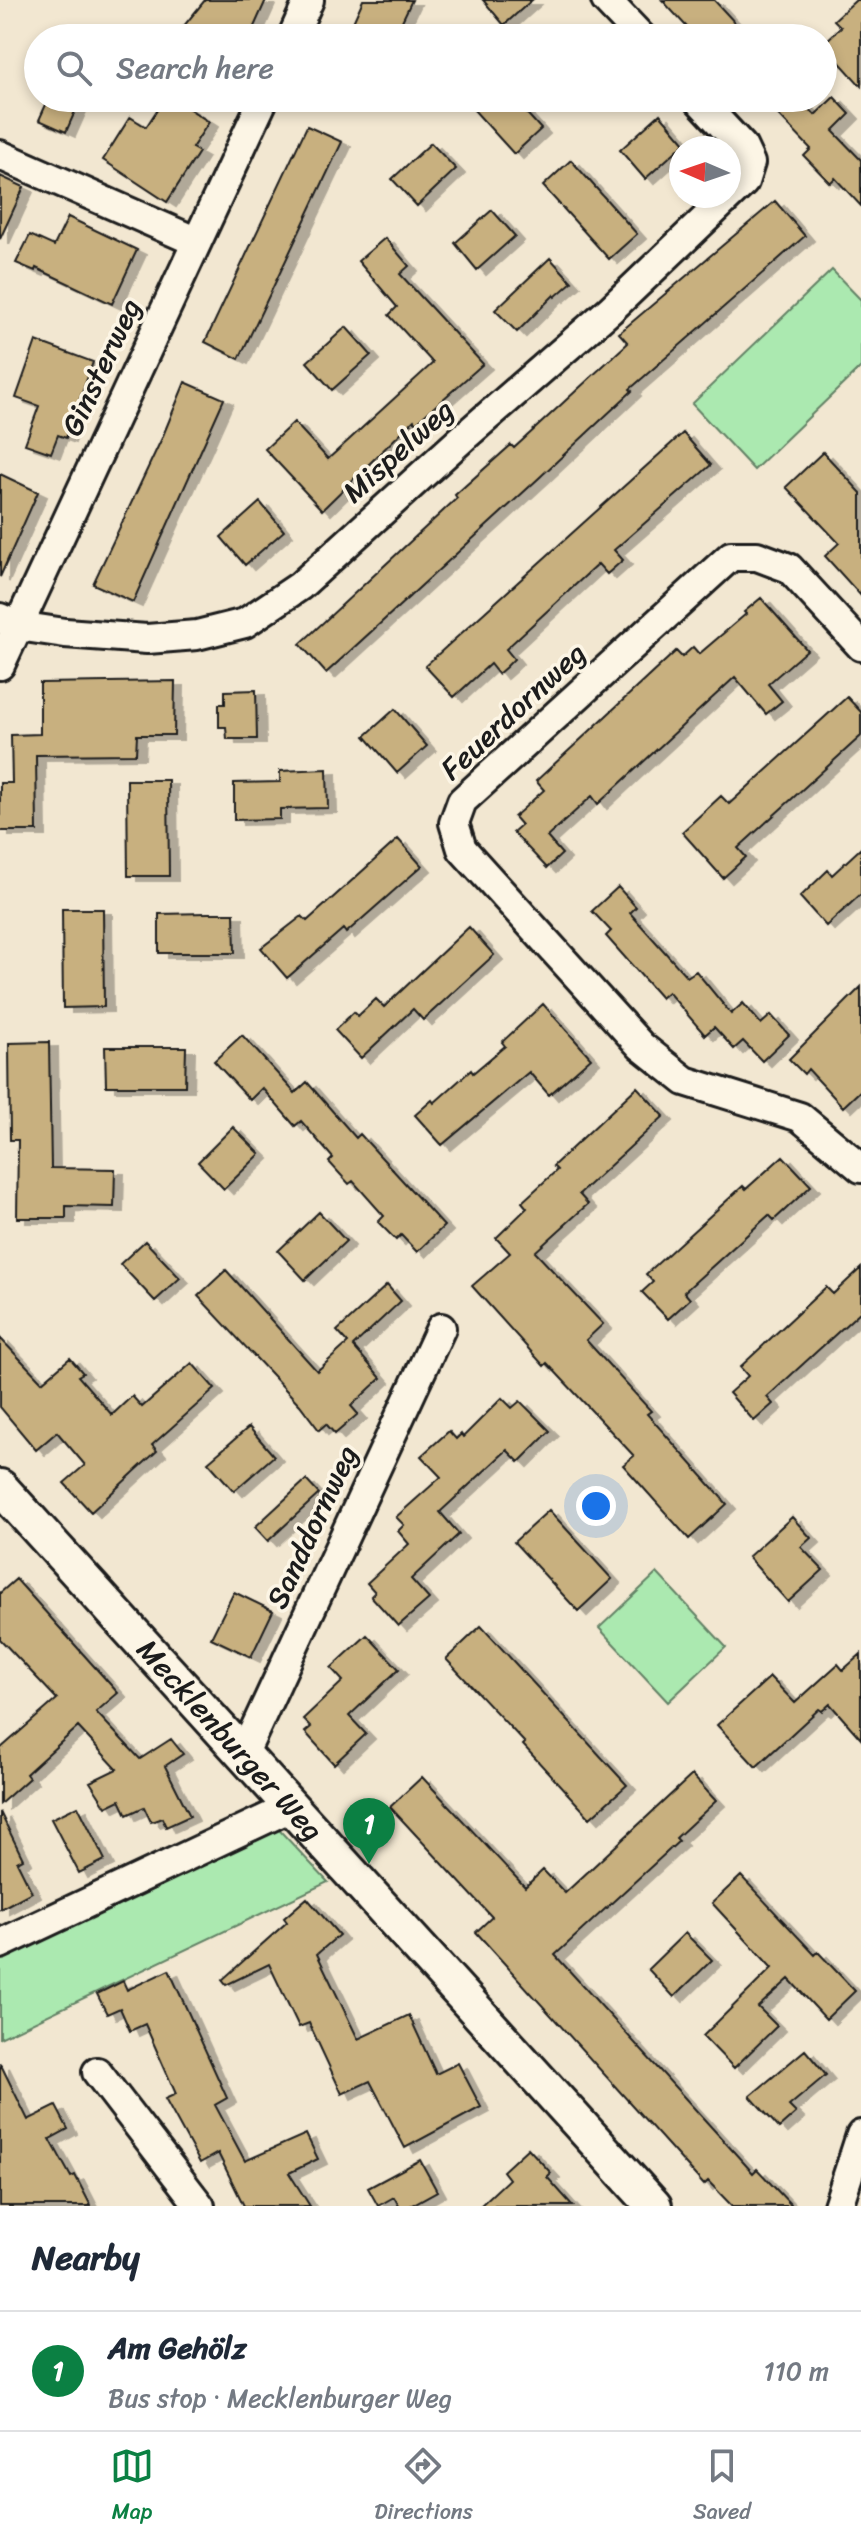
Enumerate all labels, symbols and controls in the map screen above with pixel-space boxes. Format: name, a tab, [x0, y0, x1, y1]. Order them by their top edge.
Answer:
search box	[24, 24, 837, 112]
text: Search here	[116, 41, 274, 95]
icon: search	[52, 46, 96, 90]
north arrow	[669, 136, 741, 208]
street label: Ginsterweg	[45, 289, 157, 445]
street label: Mispelweg	[329, 385, 467, 517]
street label: Feuerdornweg	[427, 628, 599, 794]
street label: Sanddornweg	[250, 1436, 374, 1618]
your location	[576, 1486, 616, 1526]
street label: Mecklenburger Weg	[123, 1626, 338, 1854]
pin: 1	[343, 1798, 395, 1864]
text: Nearby	[32, 2228, 140, 2288]
text: Am Gehölz	[108, 2321, 246, 2375]
text: 1	[52, 2348, 64, 2394]
text: 110 m	[764, 2348, 829, 2394]
text: Bus stop · Mecklenburger Weg	[108, 2375, 452, 2421]
tab: Map	[110, 2444, 154, 2531]
tab: Directions	[374, 2444, 473, 2531]
tab: Saved	[693, 2444, 751, 2531]

